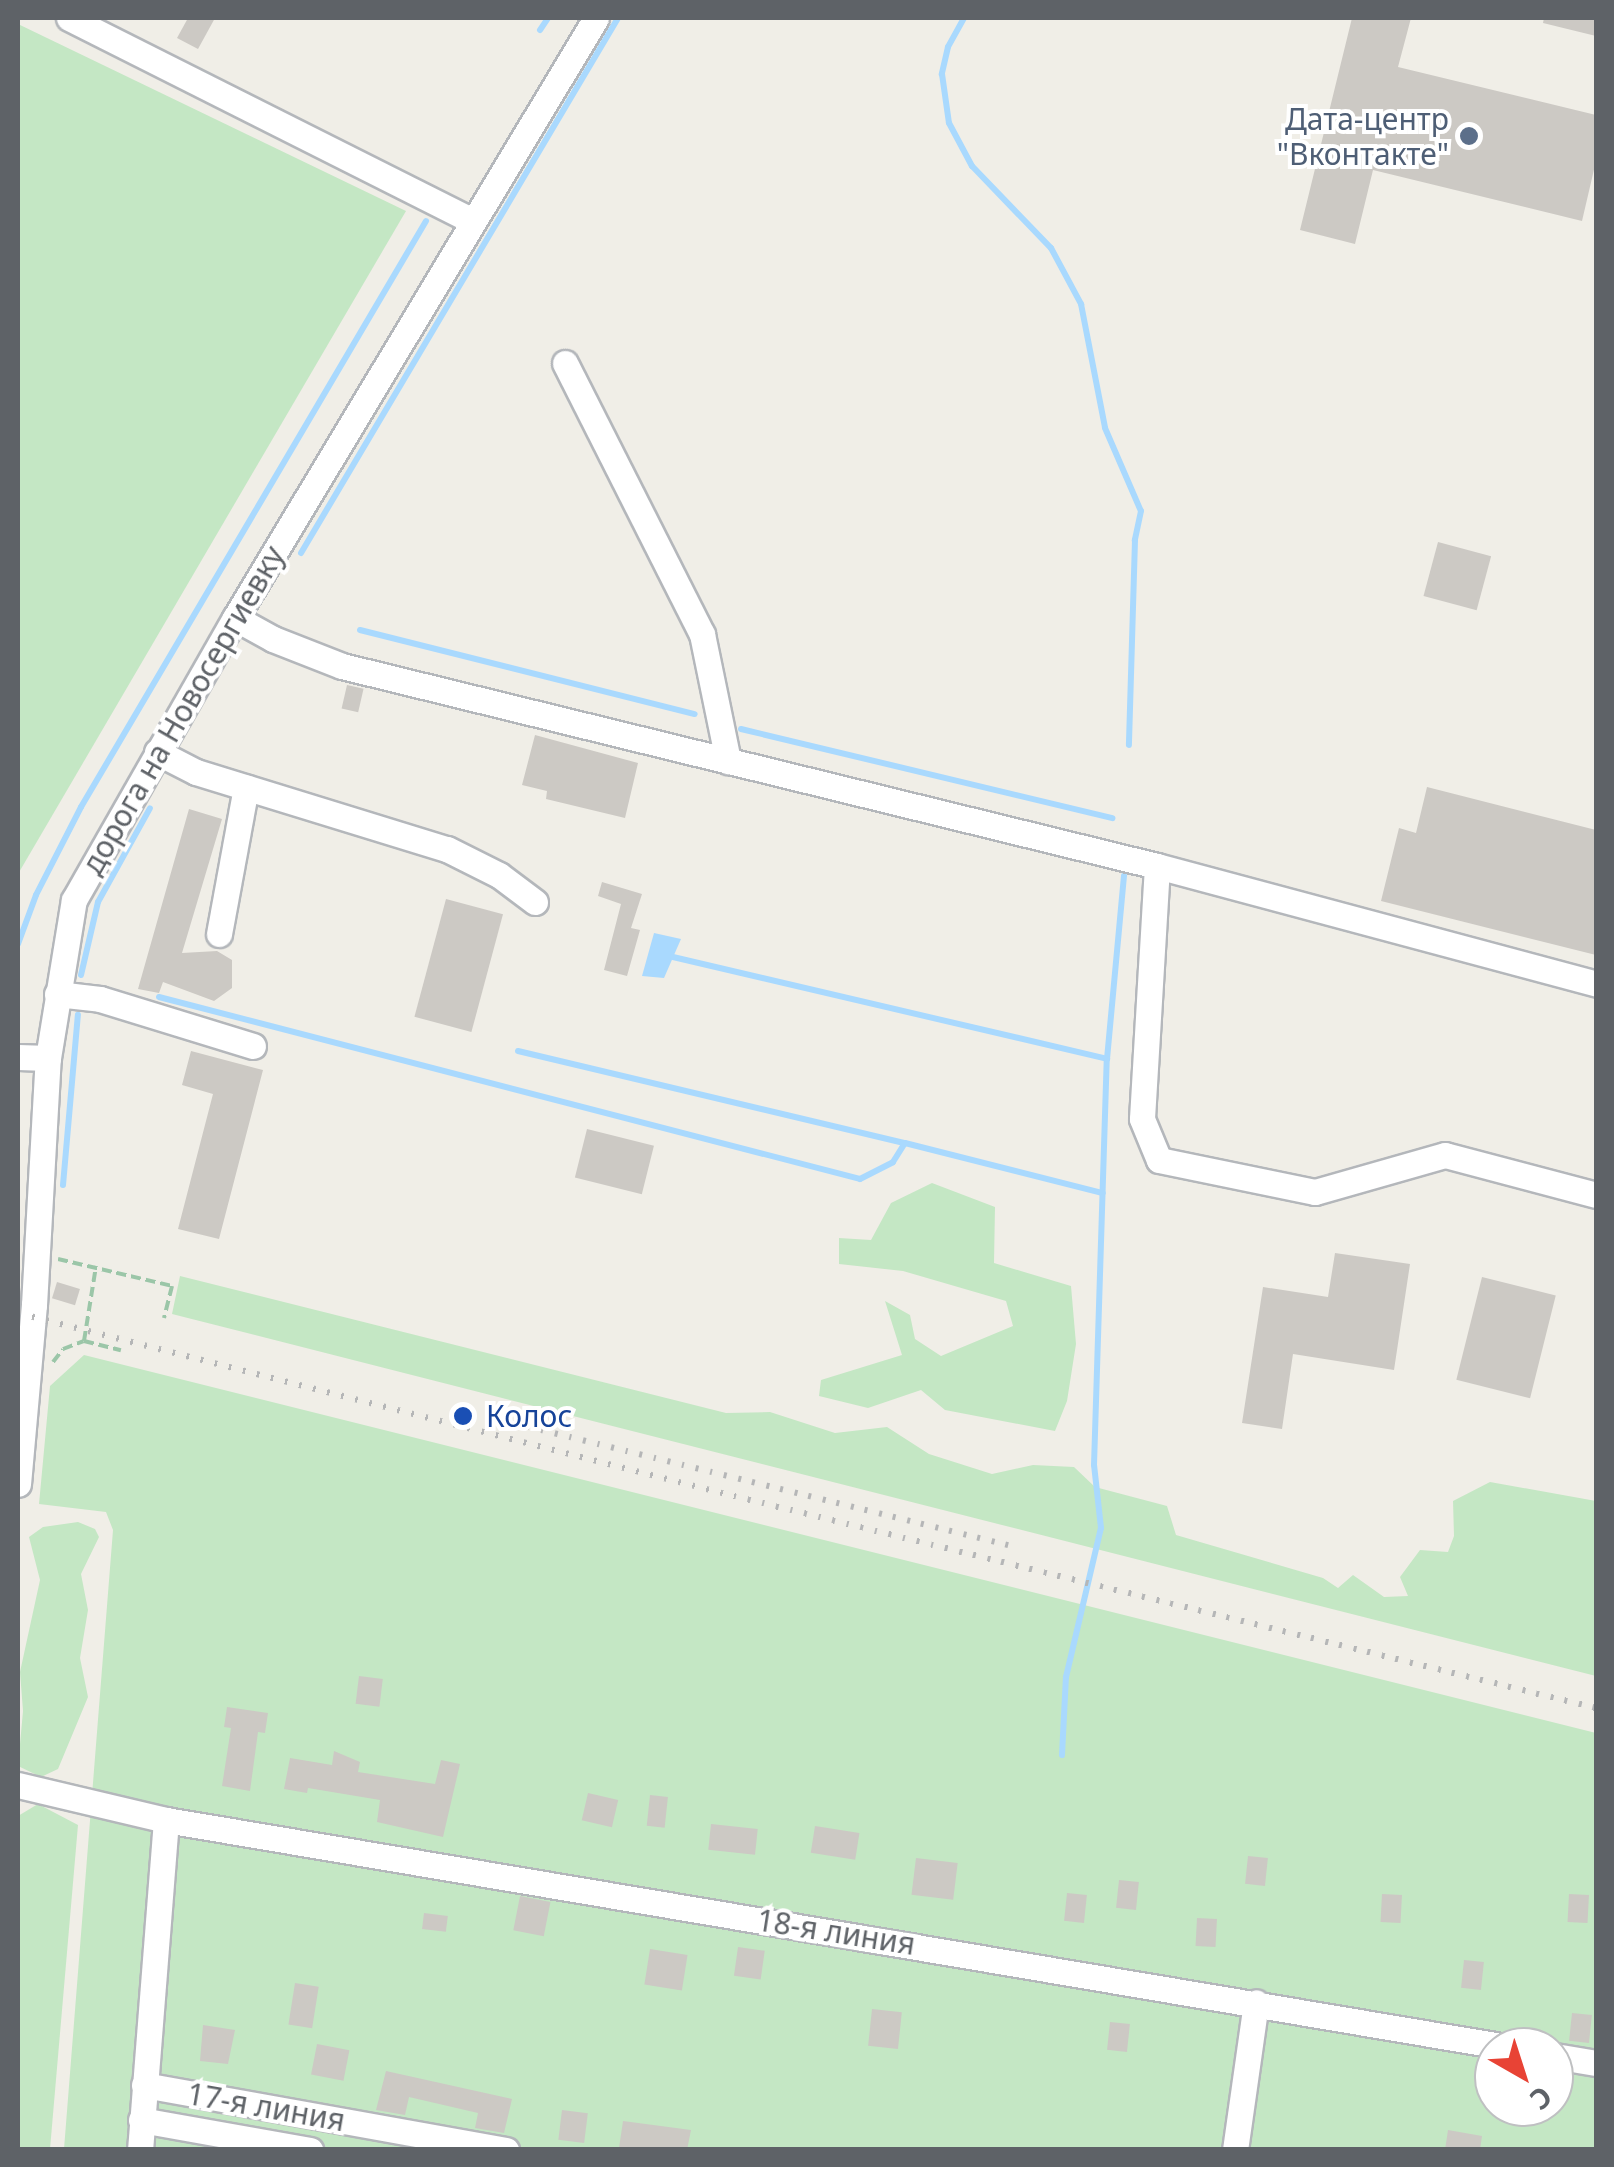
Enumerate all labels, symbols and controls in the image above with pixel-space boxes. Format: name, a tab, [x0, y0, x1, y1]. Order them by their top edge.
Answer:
place label: Дата-центр "Вконтакте"	[1277, 101, 1449, 172]
marker: Дата-центр "Вконтакте"	[1458, 125, 1480, 147]
street label: дорога на Новосергиевку	[74, 539, 292, 881]
place label: Колос	[486, 1398, 572, 1434]
marker: Колос	[450, 1403, 476, 1429]
street label: 18-я линия	[754, 1902, 918, 1962]
north arrow	[1474, 2027, 1574, 2127]
street label: 17-я линия	[184, 2075, 348, 2139]
text: С	[1523, 2078, 1561, 2119]

